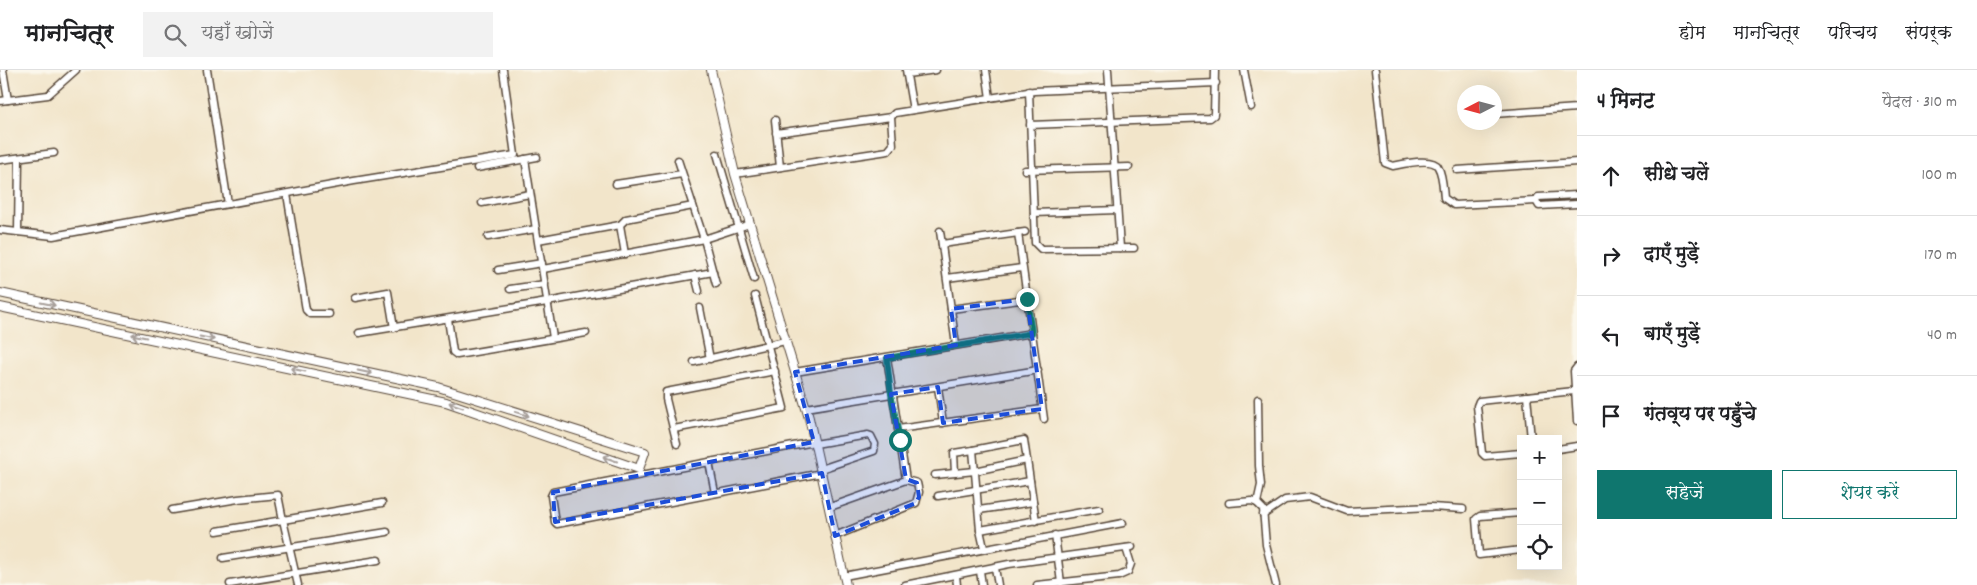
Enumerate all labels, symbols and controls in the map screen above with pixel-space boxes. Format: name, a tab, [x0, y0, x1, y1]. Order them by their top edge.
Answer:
search box	[143, 12, 493, 57]
text: मानचित्र	[25, 18, 113, 52]
icon: search	[161, 21, 189, 49]
text: यहाँ खोजें	[201, 21, 273, 48]
text: होम	[1679, 22, 1705, 47]
text: मानचित्र	[1733, 22, 1800, 47]
text: परिचय	[1828, 22, 1877, 47]
text: संपर्क	[1905, 22, 1952, 47]
north arrow	[1457, 85, 1502, 130]
text: 4 मिनट	[1597, 88, 1655, 118]
text: पैदल · 310 m	[1882, 91, 1957, 114]
icon: ahead	[1597, 162, 1625, 190]
text: सीधे चलें	[1644, 162, 1709, 189]
text: 100 m	[1921, 164, 1957, 187]
icon: right	[1597, 242, 1625, 270]
text: दाएँ मुड़ें	[1644, 242, 1699, 269]
text: 170 m	[1924, 244, 1957, 267]
route end	[1016, 288, 1039, 311]
one-way arrow	[39, 300, 55, 309]
icon: left	[1597, 322, 1625, 350]
text: बाएँ मुड़ें	[1644, 322, 1700, 349]
text: 40 m	[1927, 324, 1957, 347]
one-way arrow	[131, 331, 147, 340]
one-way arrow	[198, 333, 214, 343]
one-way arrow	[290, 365, 306, 374]
one-way arrow	[357, 367, 373, 377]
one-way arrow	[449, 400, 465, 409]
icon: arrive	[1597, 402, 1625, 430]
text: गंतव्य पर पहुँचे	[1644, 402, 1756, 429]
one-way arrow	[514, 409, 530, 419]
route start	[889, 429, 912, 452]
map controls	[1517, 435, 1562, 570]
button: +	[1517, 435, 1562, 480]
one-way arrow	[602, 454, 618, 463]
button: सहेजें	[1597, 470, 1772, 519]
button: शेयर करें	[1782, 470, 1957, 519]
button: −	[1517, 480, 1562, 525]
button: locate	[1517, 525, 1562, 570]

